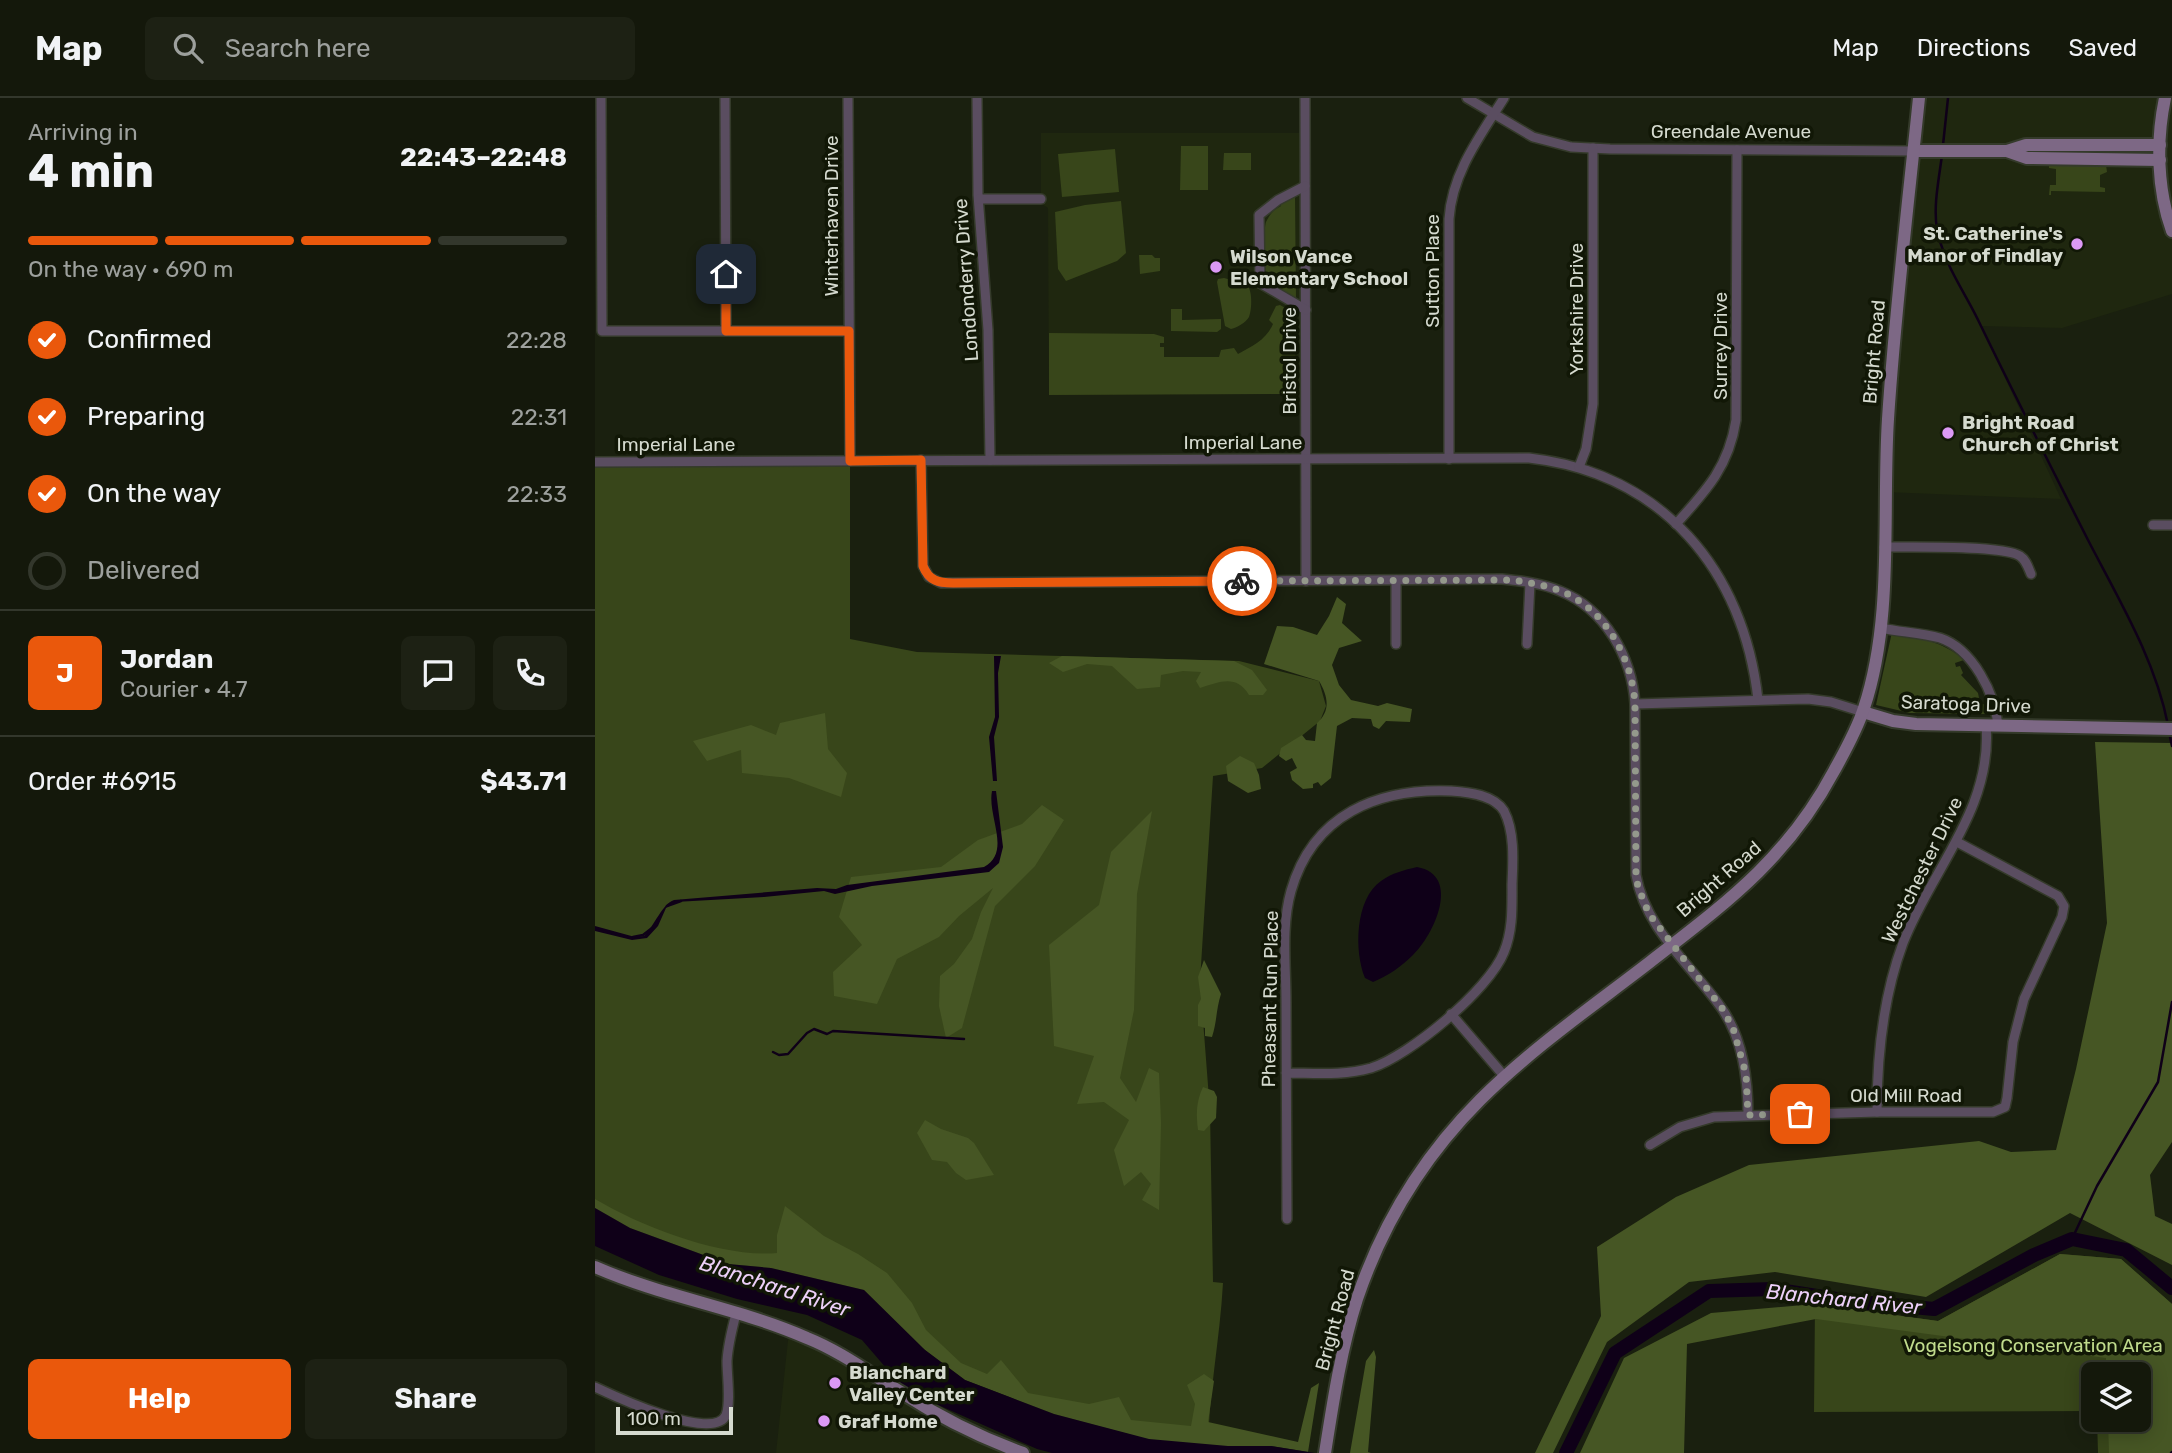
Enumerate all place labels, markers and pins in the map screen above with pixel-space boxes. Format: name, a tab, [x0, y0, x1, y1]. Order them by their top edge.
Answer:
place label: St. Catherine's Manor of Findlay	[1907, 222, 2064, 267]
marker: St. Catherine's Manor of Findlay	[2069, 236, 2085, 252]
pin	[696, 244, 756, 304]
place label: Wilson Vance Elementary School	[1230, 245, 1408, 290]
marker: Wilson Vance Elementary School	[1208, 259, 1224, 275]
place label: Bright Road Church of Christ	[1962, 411, 2119, 456]
marker: Bright Road Church of Christ	[1940, 425, 1956, 441]
pin	[1770, 1084, 1830, 1144]
place label: Blanchard Valley Center	[849, 1361, 975, 1406]
marker: Blanchard Valley Center	[827, 1375, 843, 1391]
place label: Graf Home	[838, 1410, 938, 1433]
marker: Graf Home	[816, 1413, 832, 1429]

